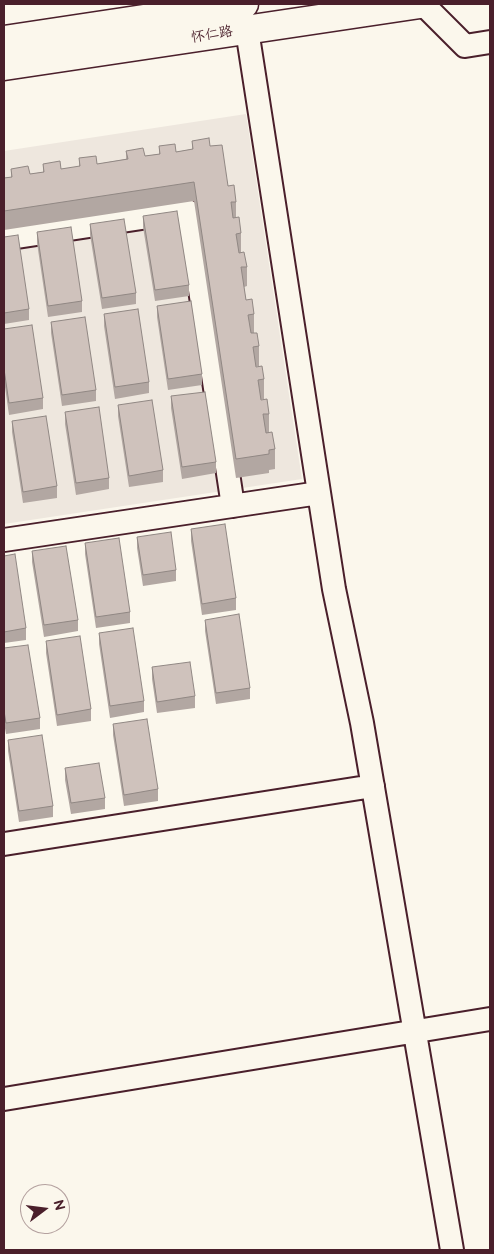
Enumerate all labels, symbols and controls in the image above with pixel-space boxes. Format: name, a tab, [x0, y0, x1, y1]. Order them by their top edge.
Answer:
street label: 怀仁路	[190, 23, 234, 47]
north arrow	[20, 1184, 70, 1234]
text: N	[49, 1198, 69, 1213]

